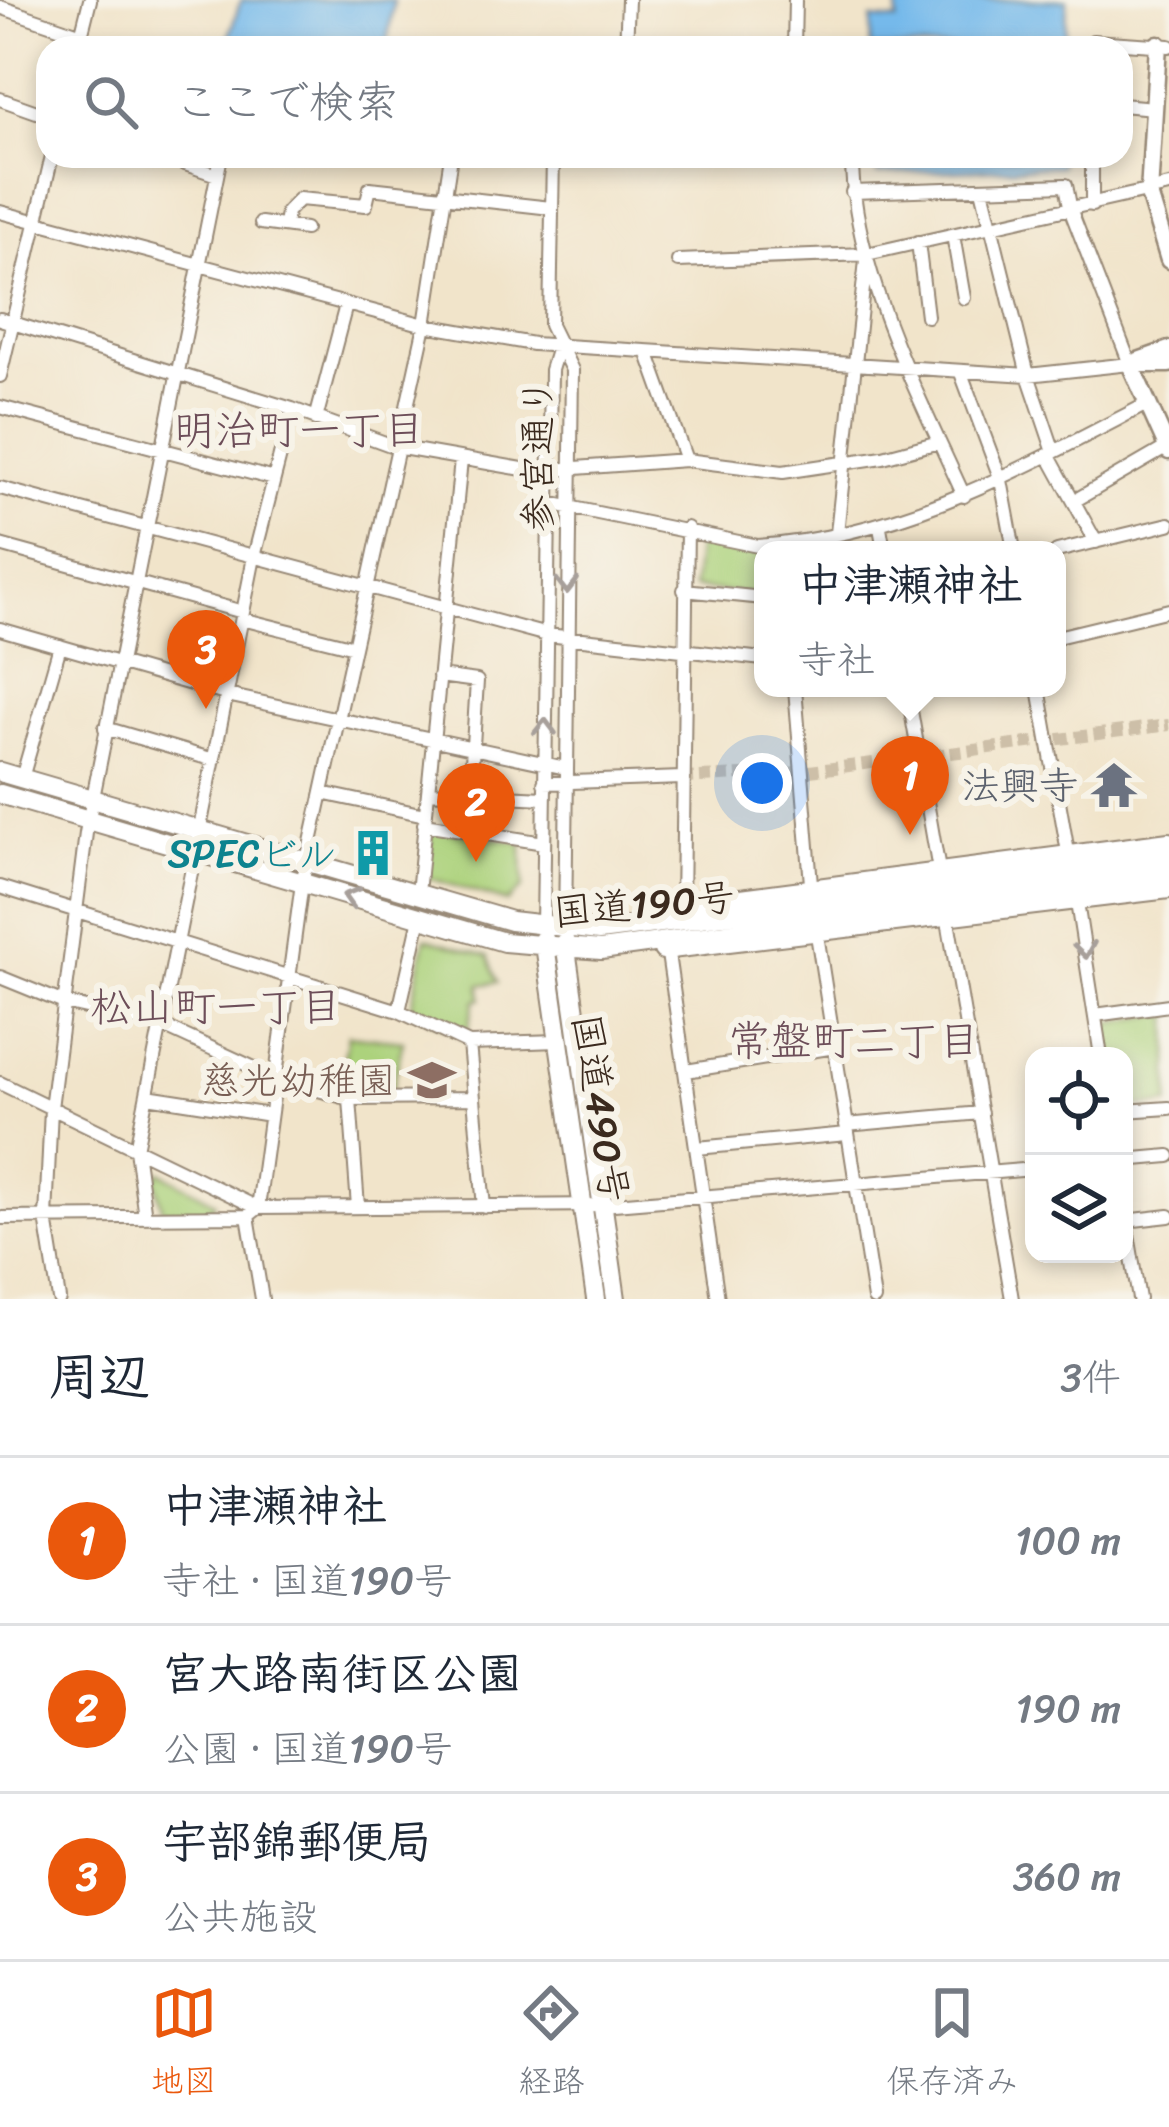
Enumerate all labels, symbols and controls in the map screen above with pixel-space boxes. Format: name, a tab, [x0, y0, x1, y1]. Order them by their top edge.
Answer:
search box	[36, 36, 1133, 168]
text: ここで検索	[174, 62, 399, 142]
icon: search	[78, 69, 144, 135]
street label: 参宮通り	[503, 377, 572, 533]
district label: 明治町一丁目	[173, 393, 425, 467]
popup	[754, 541, 1066, 697]
text: 中津瀬神社	[797, 545, 1023, 625]
one-way arrow	[554, 577, 580, 595]
pin: 3	[167, 610, 245, 709]
text: 寺社	[797, 625, 876, 694]
one-way arrow	[531, 717, 557, 736]
pin: 1	[871, 736, 949, 835]
place label: 法興寺	[961, 751, 1078, 820]
your location	[732, 753, 792, 813]
temple icon: 法興寺	[1089, 760, 1139, 810]
pin: 2	[437, 763, 515, 862]
place label: SPECビル	[167, 819, 337, 888]
building icon: SPECビル	[348, 828, 398, 878]
street label: 国道190号	[550, 862, 738, 946]
one-way arrow	[341, 886, 362, 911]
one-way arrow	[1071, 940, 1096, 960]
district label: 松山町一丁目	[90, 970, 342, 1044]
district label: 常盤町二丁目	[728, 1004, 980, 1078]
street label: 国道490号	[552, 1009, 650, 1207]
place label: 慈光幼稚園	[201, 1046, 396, 1115]
map controls	[1025, 1047, 1133, 1263]
button: locate	[1025, 1047, 1133, 1155]
school or university icon: 慈光幼稚園	[407, 1055, 457, 1105]
button: layers	[1025, 1155, 1133, 1263]
text: 周辺	[48, 1332, 150, 1422]
text: 3件	[1061, 1343, 1121, 1412]
text: 中津瀬神社	[162, 1466, 387, 1546]
text: 1	[79, 1506, 95, 1575]
text: 100 m	[1015, 1506, 1121, 1575]
text: 寺社 · 国道190号	[162, 1546, 453, 1615]
text: 宮大路南街区公園	[162, 1634, 522, 1714]
text: 2	[76, 1674, 98, 1743]
text: 190 m	[1016, 1674, 1121, 1743]
text: 公園 · 国道190号	[162, 1714, 453, 1783]
text: 宇部錦郵便局	[162, 1802, 432, 1882]
text: 3	[76, 1842, 98, 1911]
text: 360 m	[1013, 1842, 1121, 1911]
text: 公共施設	[162, 1882, 318, 1951]
tab: 地図	[151, 1980, 217, 2110]
tab: 経路	[518, 1980, 584, 2110]
tab: 保存済み	[886, 1980, 1018, 2110]

